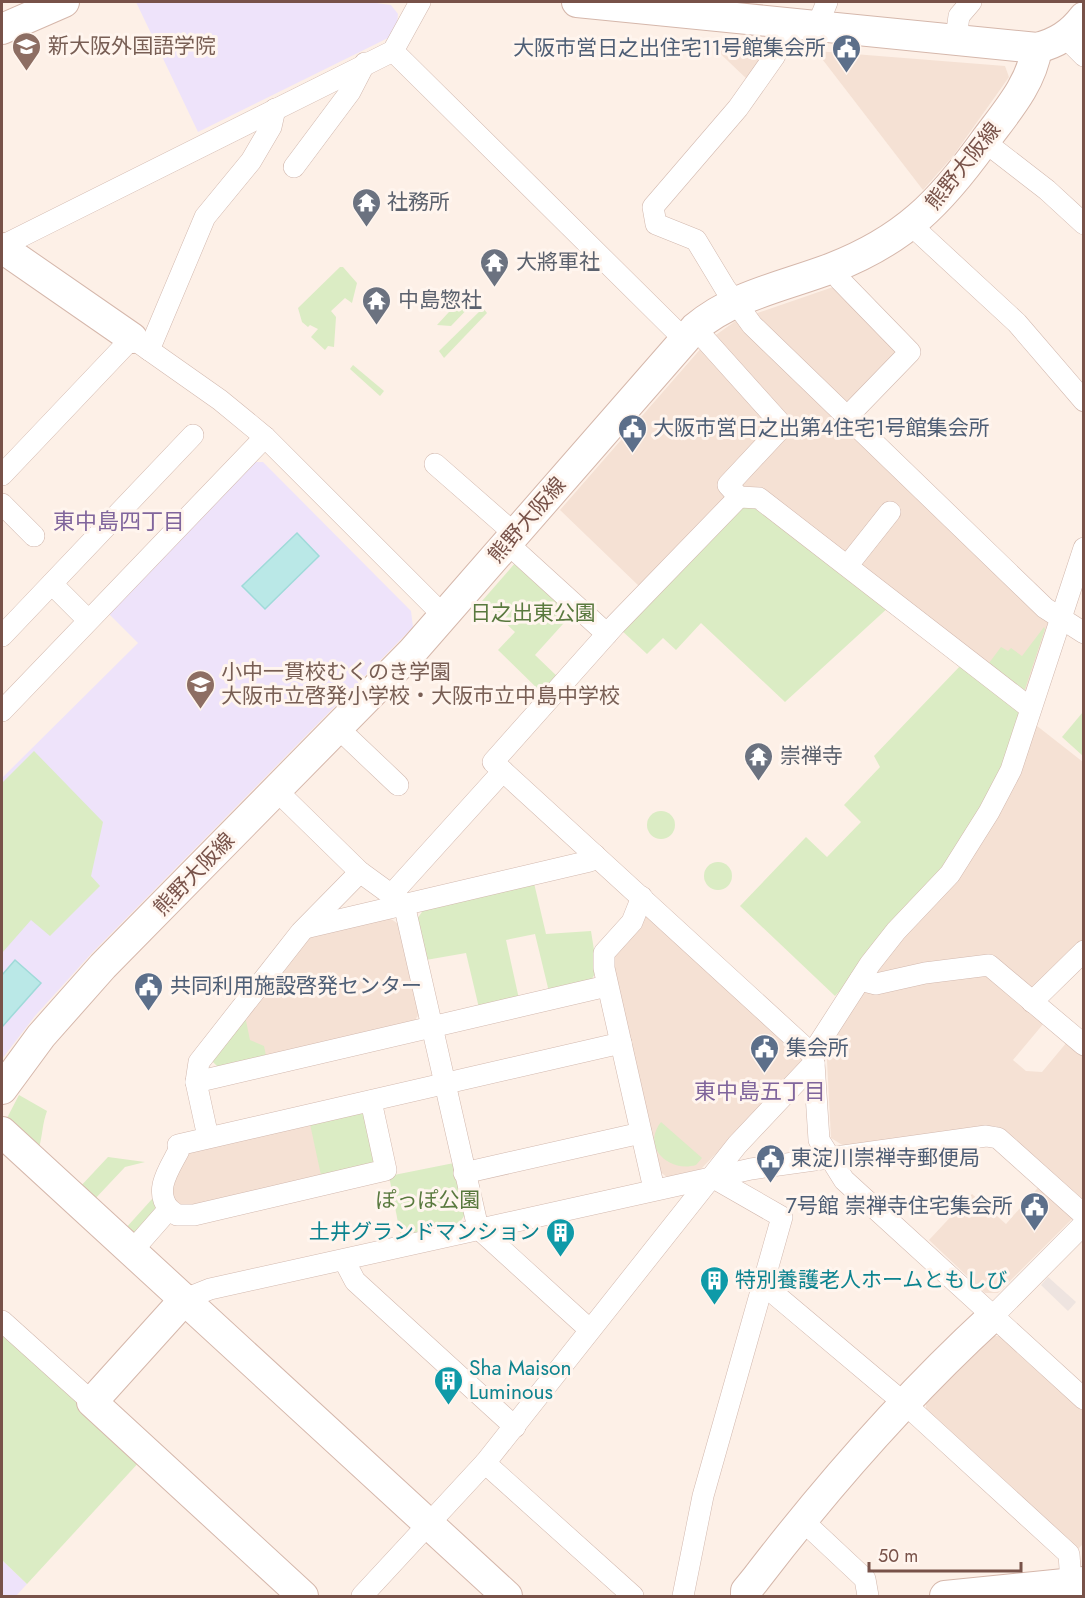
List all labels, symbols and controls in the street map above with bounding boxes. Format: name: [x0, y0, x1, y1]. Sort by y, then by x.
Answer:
school or university icon: 新大阪外国語学院: [11, 30, 43, 72]
place label: 新大阪外国語学院: [48, 31, 216, 61]
public building icon: 大阪市営日之出住宅11号館集会所: [831, 32, 863, 74]
place label: 大阪市営日之出住宅11号館集会所: [513, 33, 826, 63]
street label: 熊野大阪線: [918, 116, 1008, 216]
temple icon: 社務所: [350, 186, 382, 228]
place label: 社務所: [387, 187, 450, 217]
temple icon: 大將軍社: [479, 246, 511, 288]
place label: 大將軍社: [516, 247, 600, 277]
temple icon: 中島惣社: [361, 284, 393, 326]
place label: 中島惣社: [398, 285, 482, 315]
public building icon: 大阪市営日之出第4住宅1号館集会所: [616, 412, 648, 454]
place label: 大阪市営日之出第4住宅1号館集会所: [653, 413, 990, 443]
street label: 熊野大阪線: [481, 471, 573, 569]
district label: 東中島四丁目: [53, 505, 185, 537]
park label: 日之出東公園: [470, 598, 596, 628]
place label: 小中一貫校むくのき学園 大阪市立啓発小学校・大阪市立中島中学校: [221, 657, 620, 711]
school or university icon: 小中一貫校むくのき学園 大阪市立啓発小学校・大阪市立中島中学校: [184, 668, 216, 710]
temple icon: 崇禅寺: [743, 740, 775, 782]
place label: 崇禅寺: [780, 741, 843, 771]
street label: 熊野大阪線: [147, 826, 241, 922]
public building icon: 共同利用施設啓発センター: [133, 970, 165, 1012]
place label: 共同利用施設啓発センター: [170, 971, 422, 1001]
public building icon: 集会所: [749, 1032, 781, 1074]
place label: 集会所: [786, 1033, 849, 1063]
district label: 東中島五丁目: [694, 1075, 826, 1107]
public building icon: 東淀川崇禅寺郵便局: [754, 1142, 786, 1184]
place label: 東淀川崇禅寺郵便局: [791, 1143, 980, 1173]
park label: ぽっぽ公園: [376, 1185, 481, 1215]
public building icon: 7号館 崇禅寺住宅集会所: [1018, 1190, 1050, 1232]
place label: 7号館 崇禅寺住宅集会所: [786, 1191, 1013, 1221]
building icon: 土井グランドマンション: [545, 1216, 577, 1258]
place label: 土井グランドマンション: [309, 1217, 540, 1247]
building icon: 特別養護老人ホームともしび: [698, 1264, 730, 1306]
place label: 特別養護老人ホームともしび: [735, 1265, 1007, 1295]
place label: Sha Maison Luminous: [469, 1353, 571, 1407]
building icon: Sha Maison Luminous: [432, 1364, 464, 1406]
scale bar: [869, 1535, 1020, 1573]
text: 50 m: [878, 1543, 918, 1569]

